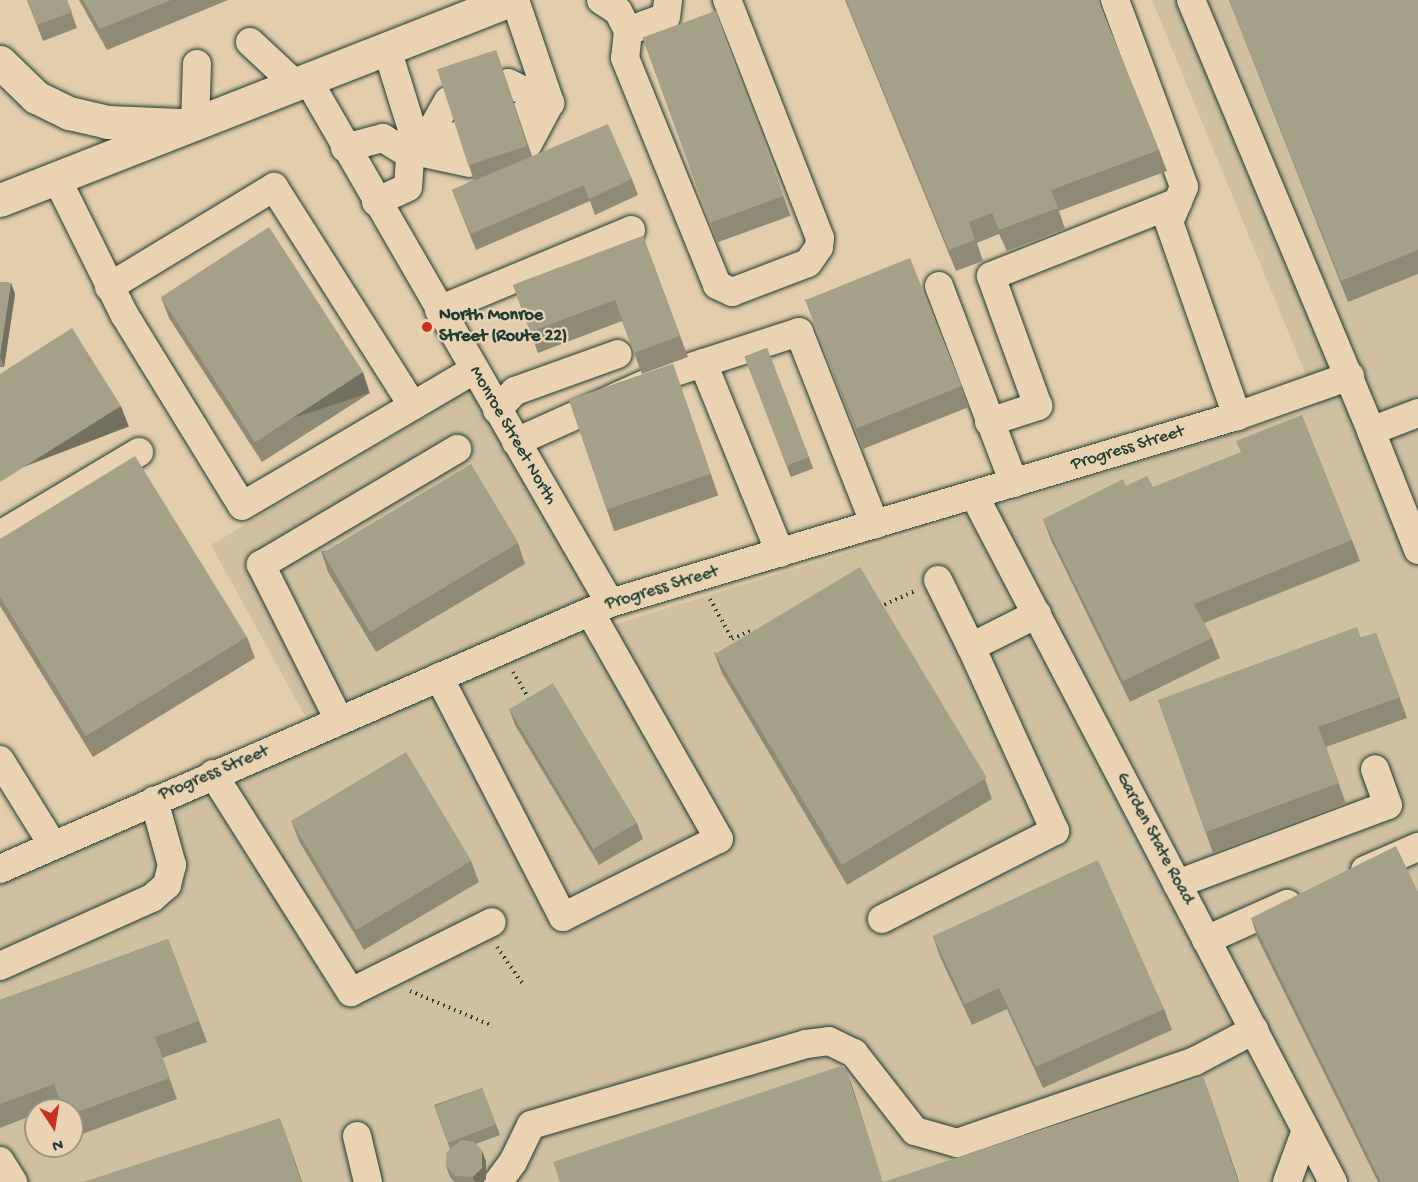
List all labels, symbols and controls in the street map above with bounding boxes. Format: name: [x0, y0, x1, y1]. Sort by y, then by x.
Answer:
place label: North Monroe Street (Route 22): [439, 306, 567, 348]
marker: North Monroe Street (Route 22): [420, 320, 434, 334]
street label: Monroe Street North: [464, 363, 560, 509]
street label: Progress Street: [1069, 422, 1187, 476]
street label: Progress Street: [603, 562, 721, 616]
street label: Progress Street: [156, 741, 272, 807]
street label: Garden State Road: [1110, 769, 1198, 909]
north arrow: [24, 1098, 84, 1158]
text: N: [50, 1134, 65, 1155]

